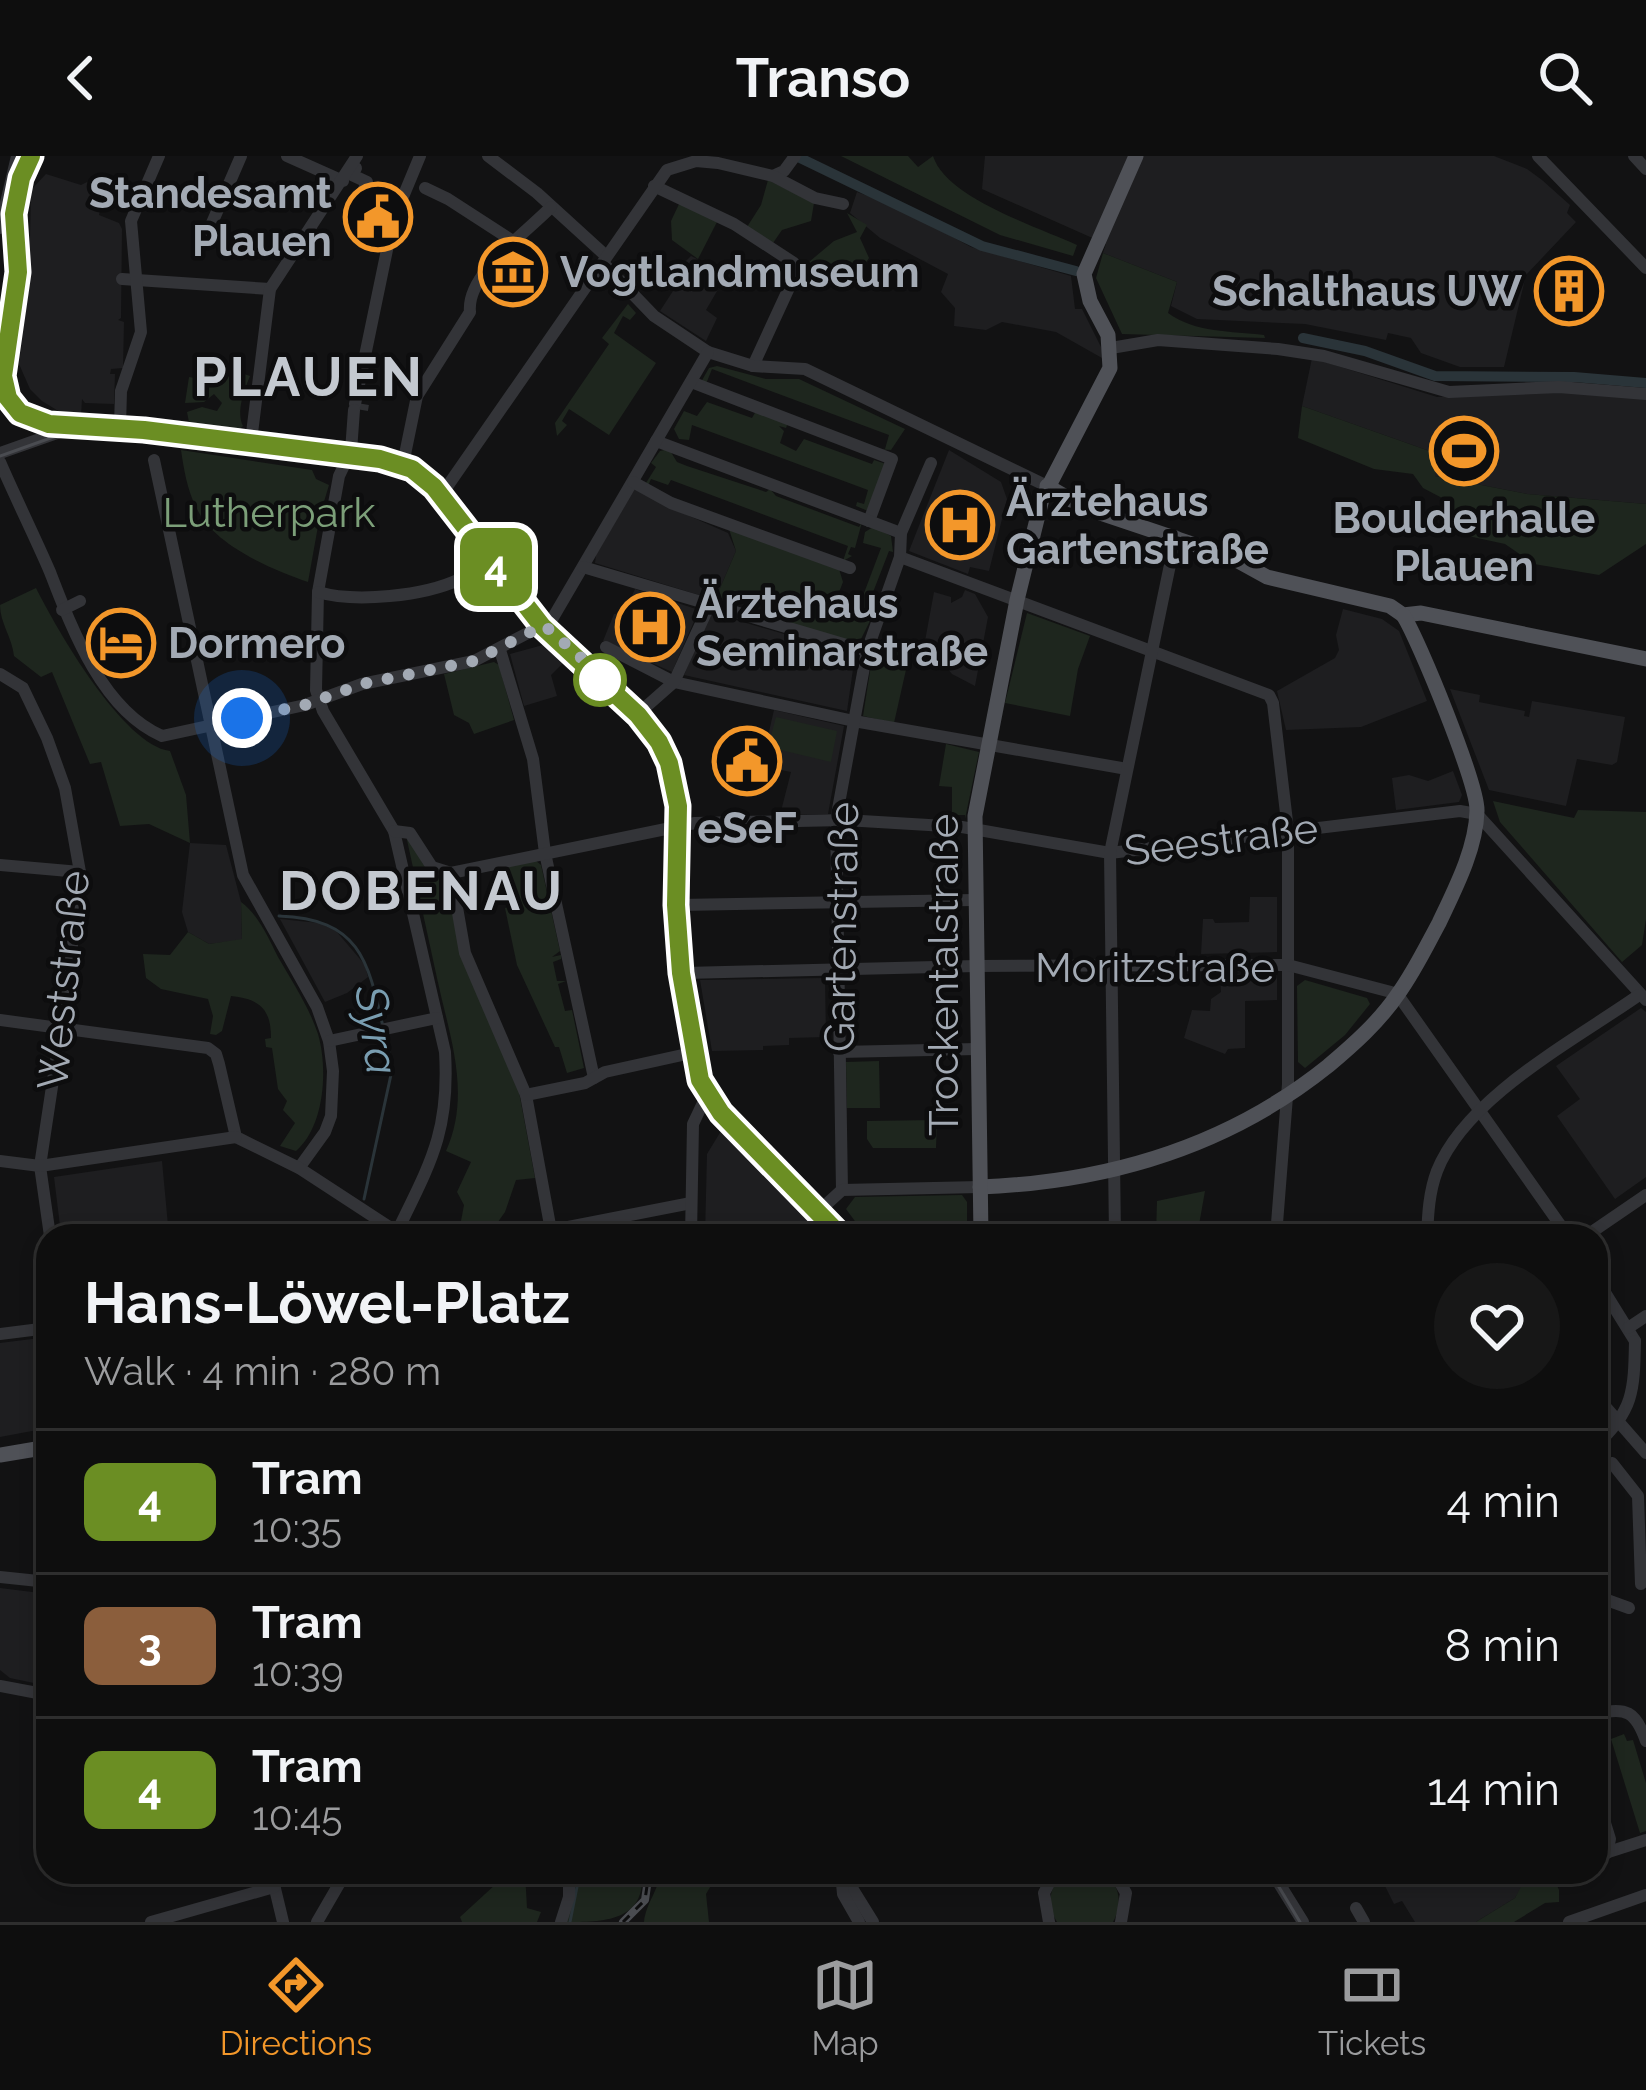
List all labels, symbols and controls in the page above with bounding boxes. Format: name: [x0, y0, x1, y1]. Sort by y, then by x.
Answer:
icon: back: [48, 45, 114, 111]
icon: search: [1532, 45, 1598, 111]
text: Transo: [736, 46, 910, 110]
place label: Standesamt Plauen: [89, 169, 332, 266]
public building icon: Standesamt Plauen: [343, 182, 413, 252]
museum icon: Vogtlandmuseum: [478, 237, 548, 307]
place label: Vogtlandmuseum: [560, 248, 920, 297]
building icon: Schalthaus UW: [1534, 256, 1604, 326]
place label: Schalthaus UW: [1212, 267, 1523, 316]
district label: PLAUEN: [193, 345, 425, 409]
sports icon: Boulderhalle Plauen: [1429, 416, 1499, 486]
place label: Ärztehaus Gartenstraße: [1006, 476, 1269, 574]
park label: Lutherpark: [162, 488, 376, 537]
hospital icon: Ärztehaus Gartenstraße: [925, 490, 995, 560]
place label: Boulderhalle Plauen: [1332, 494, 1596, 591]
line badge: 4: [457, 528, 535, 606]
text: 4: [484, 542, 508, 591]
place label: Ärztehaus Seminarstraße: [696, 578, 988, 676]
hospital icon: Ärztehaus Seminarstraße: [615, 592, 685, 662]
hotel icon: Dormero: [86, 608, 156, 678]
place label: Dormero: [168, 619, 345, 668]
unlabelled marker: [575, 655, 625, 705]
your location: [212, 688, 272, 748]
public building icon: eSeF: [712, 726, 782, 796]
street label: Gartenstraße: [815, 801, 868, 1053]
street label: Seestraße: [1122, 803, 1321, 876]
place label: eSeF: [697, 804, 797, 853]
street label: Trockentalstraße: [919, 814, 968, 1136]
district label: DOBENAU: [279, 859, 565, 923]
street label: Weststraße: [28, 868, 99, 1092]
street label: Moritzstraße: [1035, 943, 1275, 992]
water label: Syra: [344, 981, 409, 1078]
button: heart: [1434, 1263, 1560, 1389]
text: Hans-Löwel-Platz: [84, 1269, 570, 1336]
text: Walk · 4 min · 280 m: [84, 1348, 441, 1394]
text: Tram: [252, 1452, 363, 1505]
text: 4 min: [1447, 1475, 1560, 1528]
text: 4: [138, 1477, 162, 1526]
text: 10:35: [252, 1505, 342, 1551]
text: Tram: [252, 1596, 363, 1649]
text: 8 min: [1444, 1619, 1560, 1672]
text: 3: [138, 1621, 162, 1670]
text: 10:39: [252, 1649, 344, 1695]
text: Tram: [252, 1740, 363, 1793]
text: 14 min: [1427, 1763, 1560, 1816]
text: 4: [138, 1765, 162, 1814]
text: 10:45: [252, 1793, 342, 1839]
tab: Directions: [220, 1952, 372, 2063]
tab: Map: [812, 1952, 879, 2063]
tab: Tickets: [1318, 1952, 1426, 2063]

